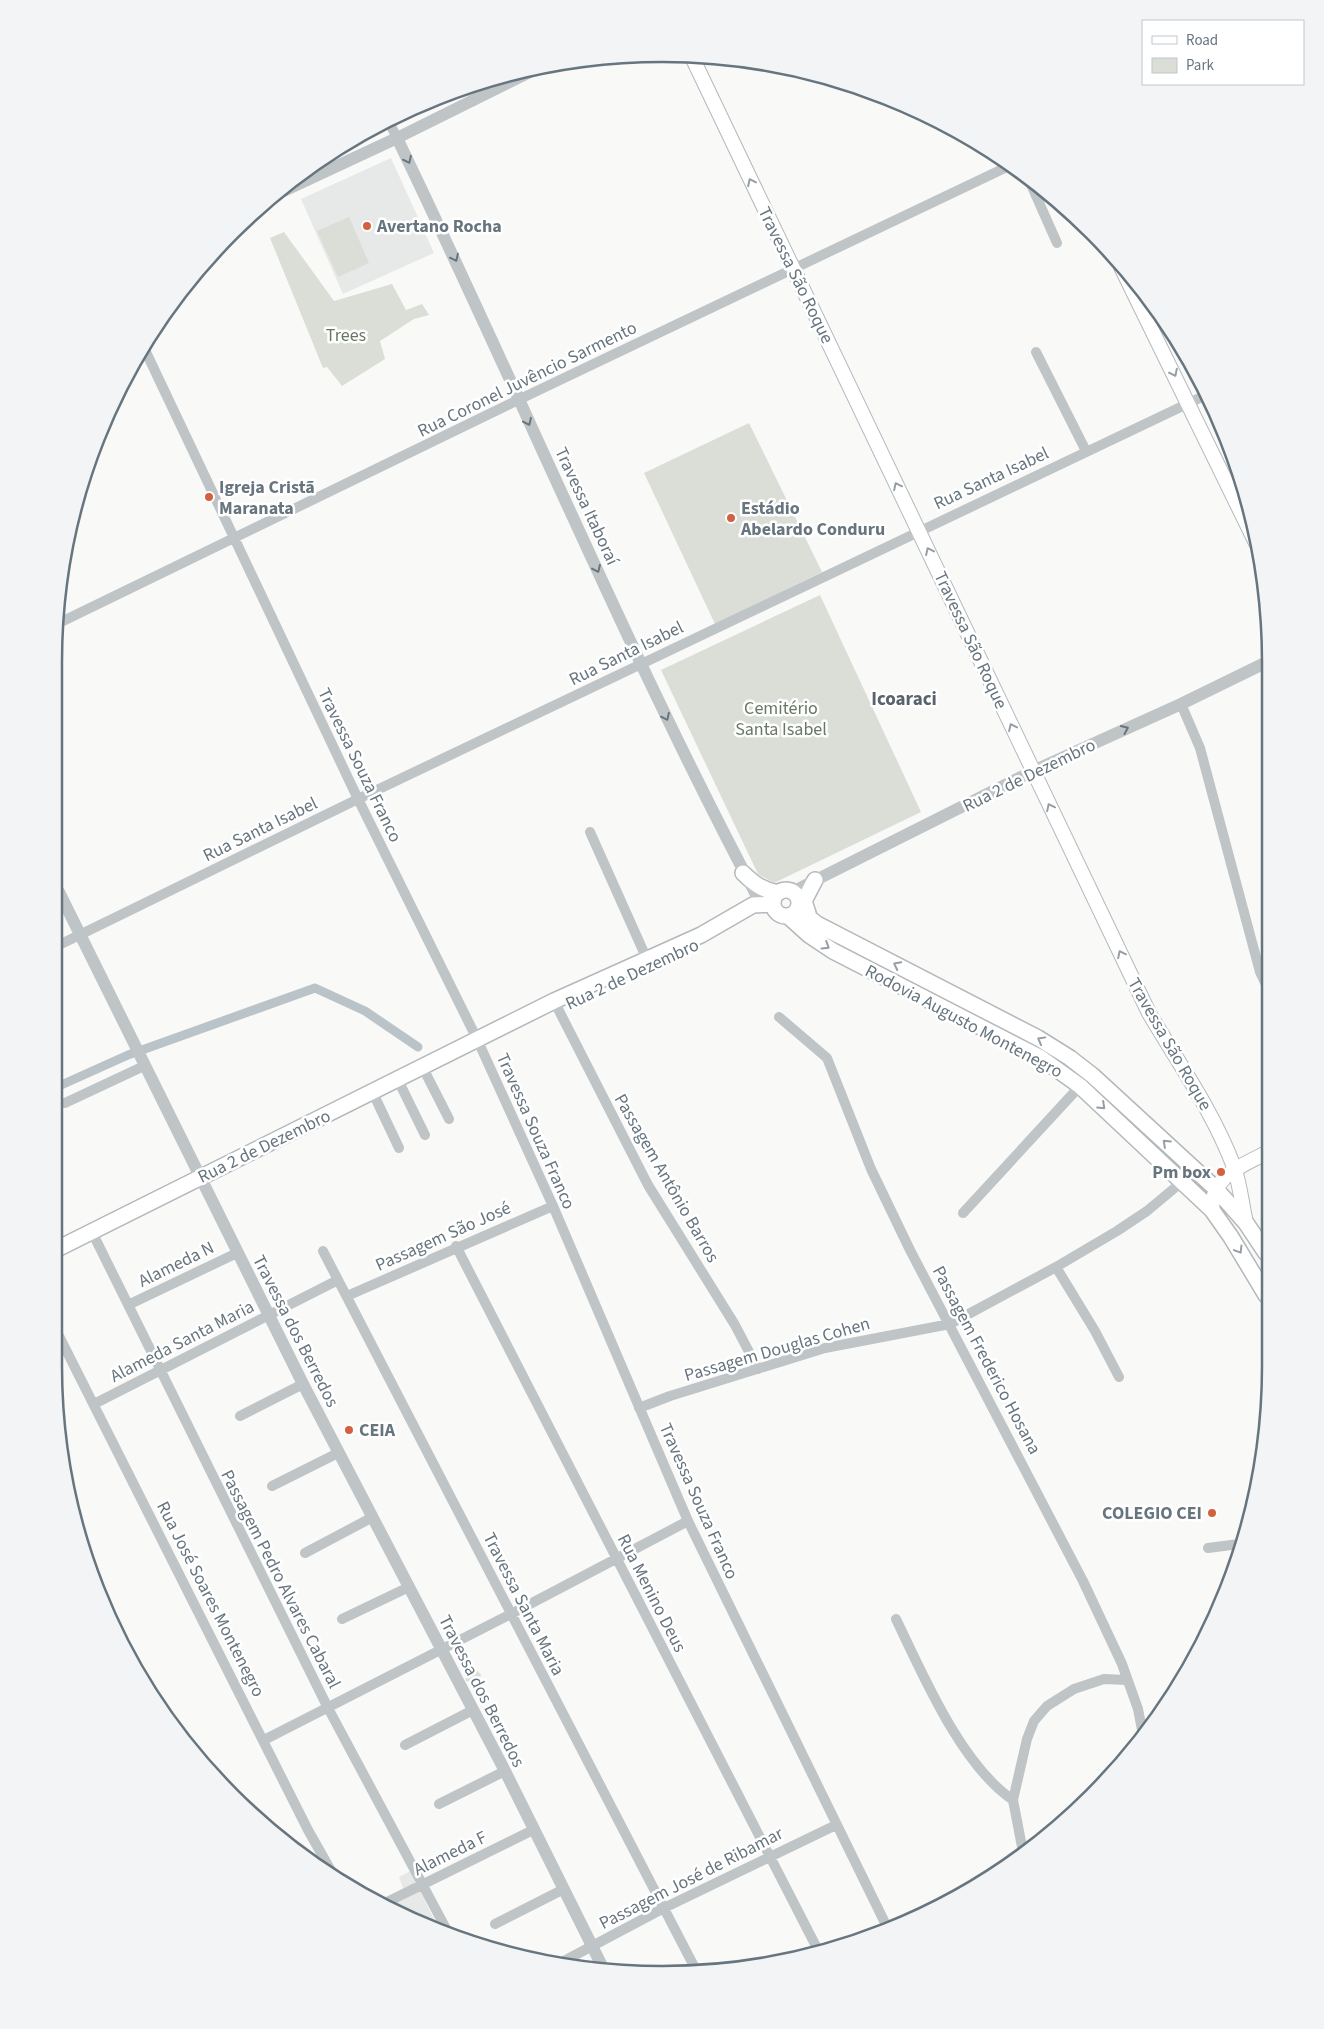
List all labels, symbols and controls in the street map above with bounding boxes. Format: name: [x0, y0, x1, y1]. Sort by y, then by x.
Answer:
legend: [1142, 20, 1304, 85]
text: Road: [1186, 30, 1218, 51]
text: Park: [1186, 55, 1215, 76]
one-way arrow: [401, 155, 412, 164]
one-way arrow: [747, 178, 758, 187]
street label: Travessa São Roque: [752, 203, 840, 348]
place label: Avertano Rocha: [376, 214, 502, 239]
marker: Avertano Rocha: [361, 220, 373, 232]
one-way arrow: [449, 253, 459, 262]
street label: Rua Coronel Juvêncio Sarmento: [413, 315, 641, 444]
park label: Trees: [326, 323, 366, 348]
one-way arrow: [1167, 368, 1178, 377]
one-way arrow: [522, 417, 532, 426]
street label: Rua Santa Isabel: [930, 441, 1053, 516]
street label: Travessa Itaboraí: [548, 443, 625, 570]
place label: Igreja Cristã Maranata: [219, 475, 315, 521]
one-way arrow: [893, 482, 904, 491]
marker: Igreja Cristã Maranata: [203, 491, 215, 503]
place label: Estádio Abelardo Conduru: [740, 496, 885, 542]
marker: Estádio Abelardo Conduru: [725, 512, 737, 524]
one-way arrow: [924, 547, 935, 556]
one-way arrow: [591, 564, 601, 573]
street label: Travessa São Roque: [928, 567, 1013, 713]
street label: Rua Santa Isabel: [565, 615, 688, 692]
street label: Travessa Souza Franco: [311, 684, 408, 846]
district label: Icoaraci: [871, 686, 937, 713]
park label: Cemitério Santa Isabel: [735, 696, 827, 742]
one-way arrow: [660, 711, 670, 720]
one-way arrow: [1008, 723, 1018, 732]
one-way arrow: [1120, 725, 1129, 736]
street label: Rua 2 de Dezembro: [959, 732, 1100, 818]
street label: Rua Santa Isabel: [199, 791, 322, 868]
one-way arrow: [1046, 803, 1056, 812]
street label: Rua 2 de Dezembro: [561, 933, 703, 1016]
one-way arrow: [821, 940, 830, 950]
one-way arrow: [1117, 950, 1127, 959]
street label: Rodovia Augusto Montenegro: [860, 959, 1067, 1084]
one-way arrow: [893, 961, 902, 971]
street label: Travessa São Roque: [1121, 973, 1218, 1115]
one-way arrow: [1038, 1036, 1047, 1046]
street label: Travessa Souza Franco: [490, 1049, 581, 1213]
street label: Passagem Antônio Barros: [608, 1089, 725, 1267]
one-way arrow: [1097, 1100, 1106, 1109]
street label: Rua 2 de Dezembro: [194, 1103, 335, 1189]
one-way arrow: [1163, 1140, 1172, 1149]
place label: Pm box: [1152, 1160, 1211, 1185]
marker: Pm box: [1215, 1166, 1227, 1178]
street label: Passagem São José: [372, 1195, 515, 1278]
street label: Alameda N: [134, 1235, 218, 1294]
one-way arrow: [1233, 1245, 1243, 1254]
street label: Travessa dos Berredos: [246, 1251, 345, 1412]
street label: Passagem Frederico Hosana: [926, 1262, 1047, 1459]
street label: Alameda Santa Maria: [106, 1294, 259, 1389]
street label: Passagem Douglas Cohen: [681, 1311, 873, 1388]
place label: CEIA: [359, 1418, 396, 1443]
street label: Travessa Souza Franco: [653, 1419, 744, 1583]
marker: CEIA: [343, 1424, 355, 1436]
street label: Passagem Pedro Alvares Cabaral: [214, 1466, 347, 1693]
street label: Rua José Soares Montenegro: [150, 1497, 271, 1701]
place label: COLEGIO CEI: [1102, 1501, 1202, 1526]
marker: COLEGIO CEI: [1206, 1507, 1218, 1519]
street label: Travessa Santa Maria: [477, 1528, 570, 1680]
street label: Rua Menino Deus: [611, 1530, 692, 1657]
street label: Travessa dos Berredos: [432, 1611, 531, 1772]
street label: Passagem José de Ribamar: [595, 1821, 788, 1936]
street label: Alameda F: [409, 1825, 491, 1882]

